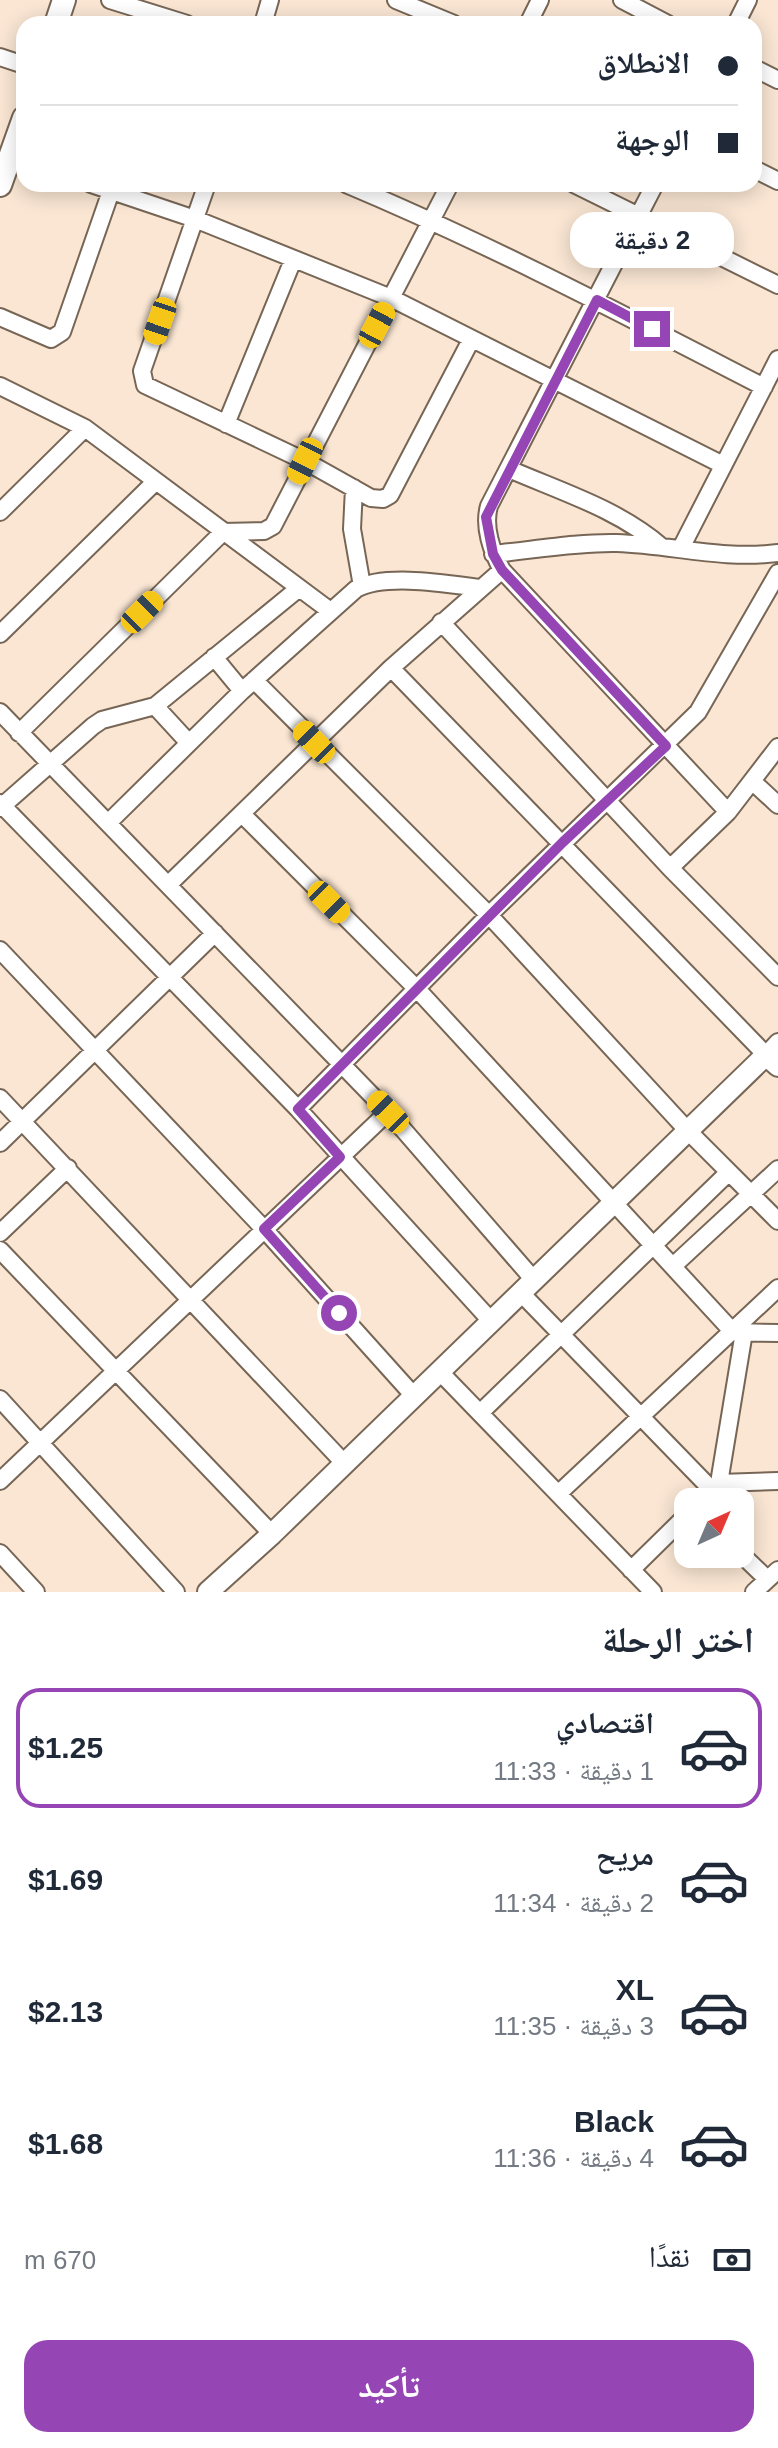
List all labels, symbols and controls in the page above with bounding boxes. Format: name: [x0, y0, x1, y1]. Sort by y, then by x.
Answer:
text: الانطلاق: [597, 46, 690, 79]
text: الوجهة: [615, 123, 690, 156]
callout: 2 دقيقة: [570, 213, 734, 269]
text: 2 دقيقة: [614, 225, 690, 255]
car: [141, 294, 179, 348]
car: [355, 298, 399, 352]
route end: [634, 311, 670, 347]
car: [284, 434, 326, 488]
car: [117, 587, 167, 637]
car: [289, 716, 339, 768]
car: [304, 877, 354, 927]
car: [363, 1086, 413, 1138]
route start: [321, 1295, 357, 1331]
north arrow: [674, 1488, 754, 1568]
map controls: [674, 1488, 754, 1568]
text: اختر الرحلة: [602, 1619, 754, 1660]
text: اقتصادي: [556, 1706, 654, 1739]
icon: car: [678, 1712, 750, 1784]
text: $1.25: [28, 1731, 103, 1764]
text: 1 دقيقة · 11:33: [493, 1756, 654, 1786]
text: مريح: [596, 1838, 654, 1871]
icon: car: [678, 1844, 750, 1916]
text: $1.69: [28, 1863, 103, 1896]
text: 2 دقيقة · 11:34: [493, 1888, 654, 1918]
text: XL: [616, 1973, 654, 2006]
icon: car: [678, 1976, 750, 2048]
text: $2.13: [28, 1995, 103, 2028]
text: 3 دقيقة · 11:35: [493, 2011, 654, 2041]
text: Black: [574, 2105, 654, 2138]
icon: car: [678, 2108, 750, 2180]
text: $1.68: [28, 2127, 103, 2160]
text: 4 دقيقة · 11:36: [493, 2143, 654, 2173]
icon: cash: [710, 2238, 754, 2282]
text: نقدًا: [649, 2240, 690, 2273]
text: 670 m: [24, 2245, 96, 2275]
button: تأكيد: [24, 2340, 754, 2432]

